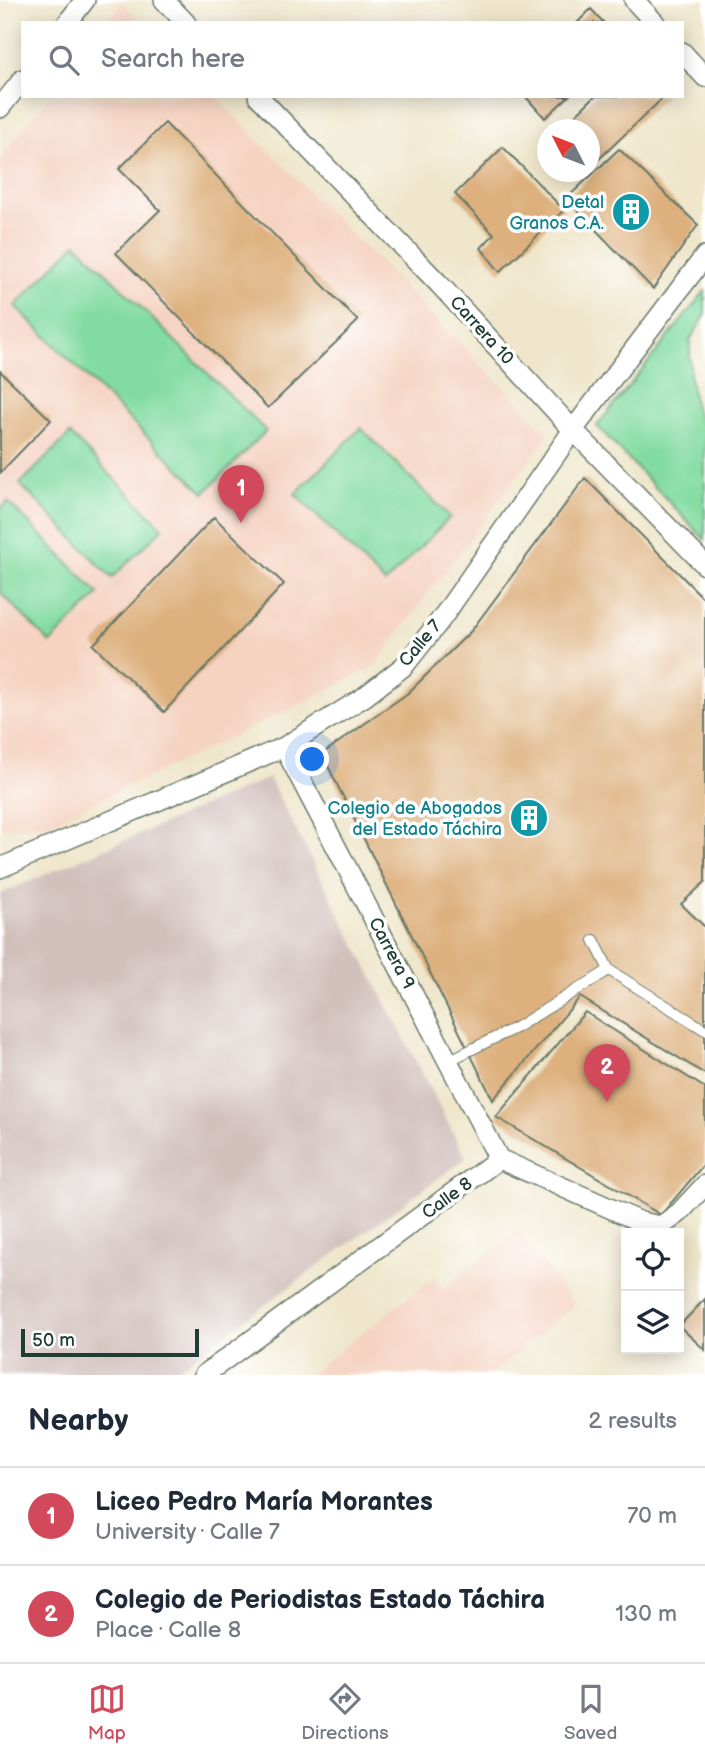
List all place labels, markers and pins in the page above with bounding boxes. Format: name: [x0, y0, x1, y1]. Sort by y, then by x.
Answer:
building icon: Detal Granos C.A.: [610, 191, 652, 233]
place label: Detal Granos C.A.: [509, 192, 604, 234]
pin: 1: [218, 465, 264, 523]
building icon: Colegio de Abogados del Estado Táchira: [508, 797, 550, 839]
place label: Colegio de Abogados del Estado Táchira: [327, 798, 502, 840]
pin: 2: [584, 1044, 630, 1102]

